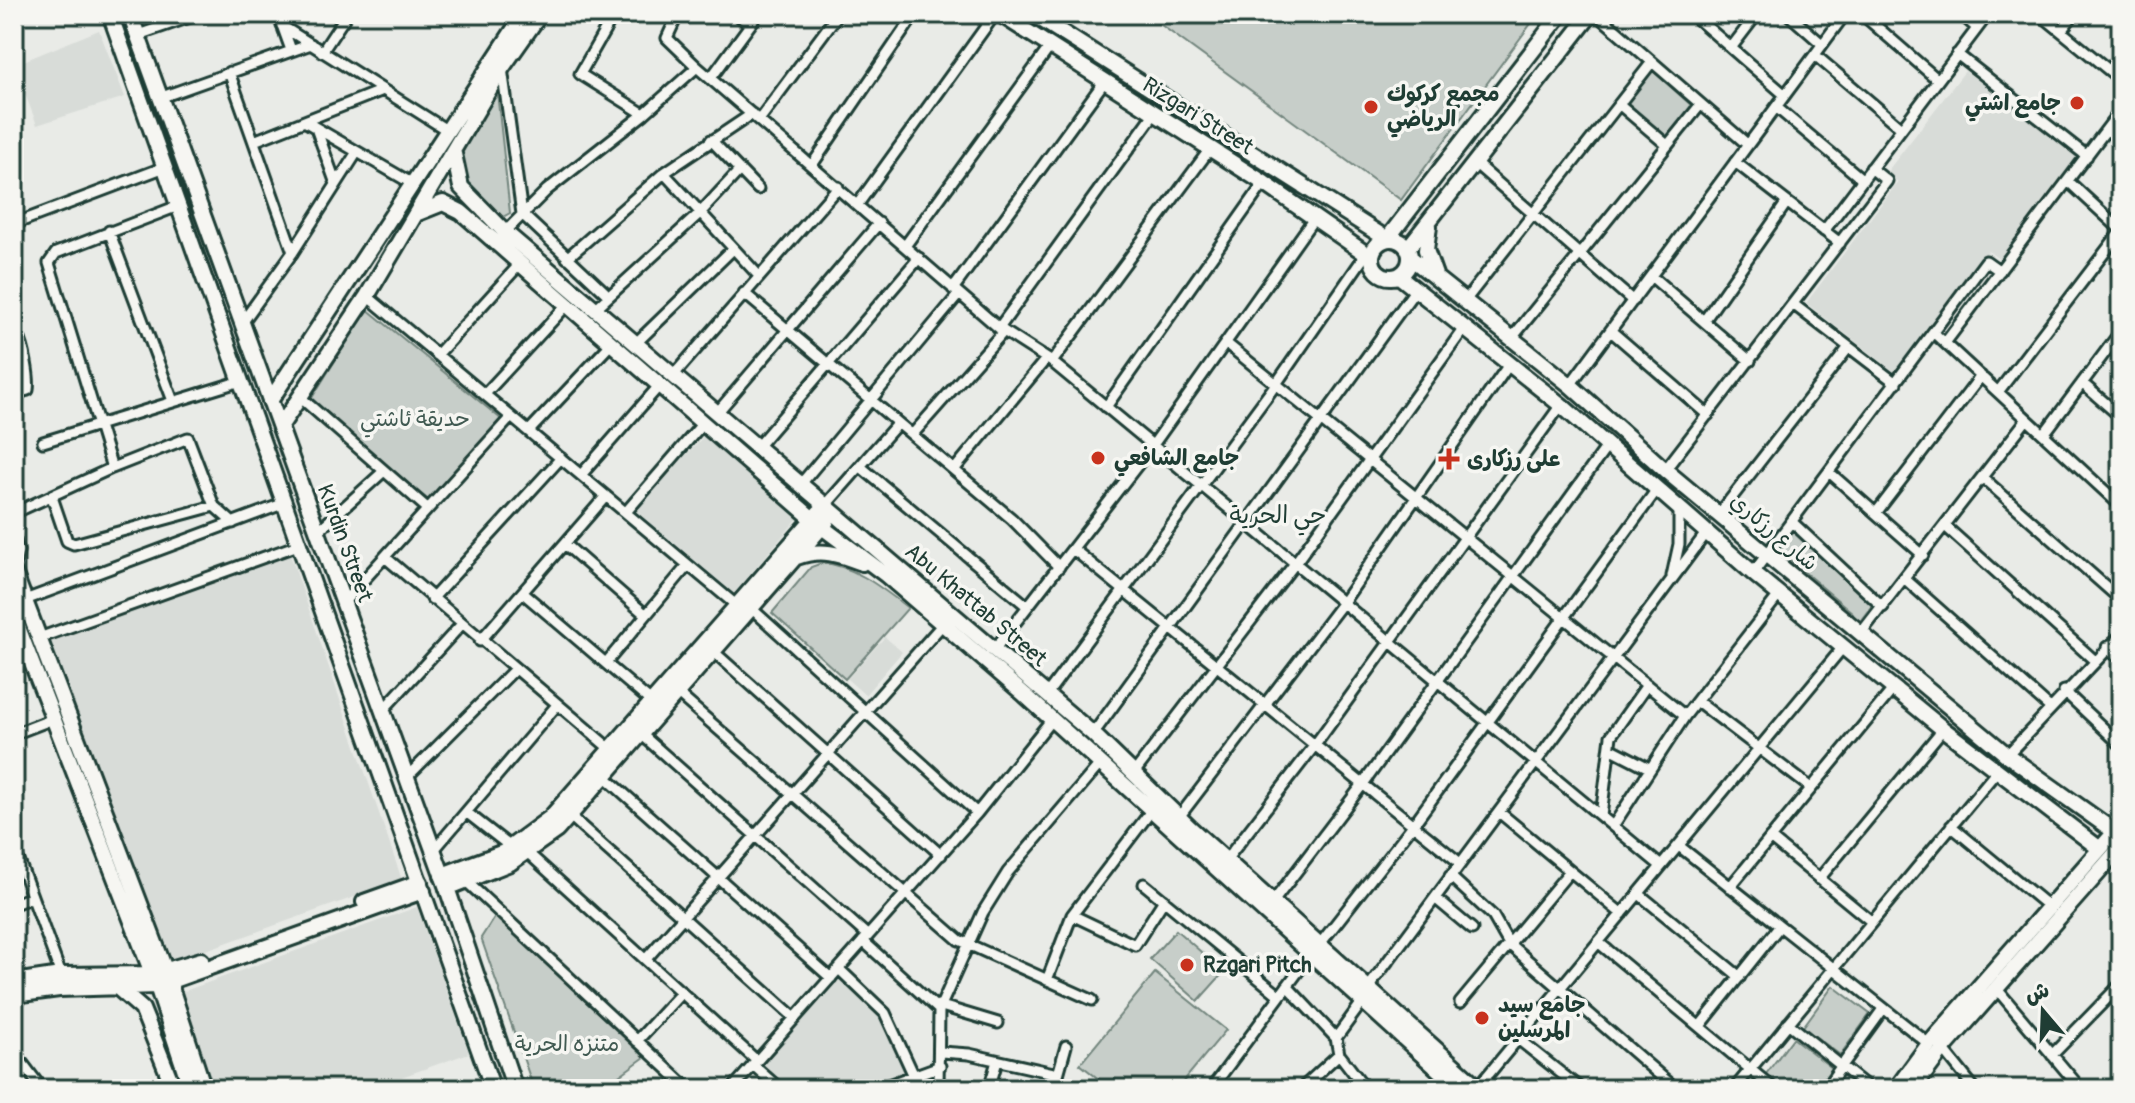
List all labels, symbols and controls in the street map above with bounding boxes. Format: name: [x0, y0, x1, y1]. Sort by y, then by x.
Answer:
street label: Rizgari Street: [1137, 71, 1259, 161]
place label: مجمع كركوك الرياضي: [1387, 80, 1500, 138]
place label: جامع اشتي: [1965, 89, 2061, 122]
marker: جامع اشتي: [2068, 94, 2086, 112]
marker: مجمع كركوك الرياضي: [1362, 98, 1380, 116]
park label: حديقة ئاشتي: [360, 405, 470, 438]
place label: جامع الشافعي: [1114, 444, 1239, 477]
place label: على رزكارى: [1467, 445, 1561, 473]
marker: على رزكارى: [1438, 448, 1460, 470]
marker: جامع الشافعي: [1089, 449, 1107, 467]
street label: Kurdin Street: [311, 480, 379, 606]
street label: شارع رزكاري: [1723, 487, 1824, 579]
district label: حي الحرية: [1230, 501, 1326, 536]
street label: Abu Khattab Street: [899, 537, 1053, 673]
place label: Rzgari Pitch: [1203, 951, 1311, 979]
marker: Rzgari Pitch: [1178, 956, 1196, 974]
north arrow: [2003, 971, 2083, 1051]
text: ش: [2021, 976, 2053, 1010]
place label: جامع سيد المرسلين: [1498, 991, 1585, 1044]
marker: جامع سيد المرسلين: [1473, 1009, 1491, 1027]
park label: متنزه الحرية: [515, 1030, 619, 1058]

